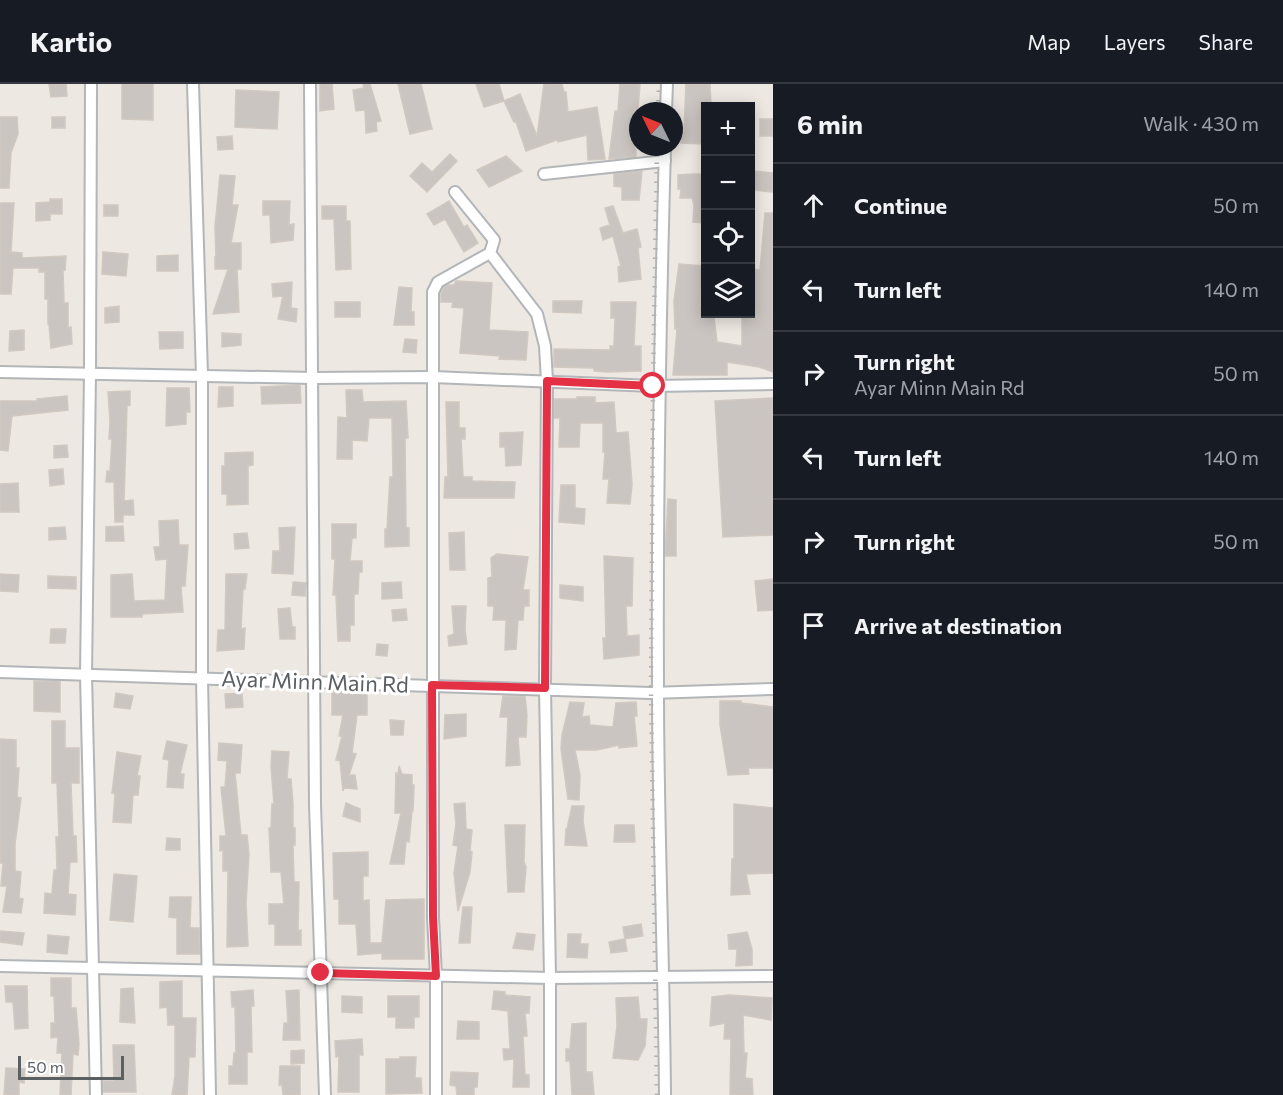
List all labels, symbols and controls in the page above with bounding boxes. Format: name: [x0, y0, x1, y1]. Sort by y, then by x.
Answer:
text: Kartio: [30, 24, 112, 58]
text: Map: [1027, 29, 1071, 54]
text: Layers: [1104, 29, 1166, 54]
text: Share: [1199, 29, 1253, 54]
north arrow: [629, 102, 683, 156]
map controls: [701, 102, 755, 318]
button: +: [701, 102, 755, 156]
text: 6 min: [797, 108, 863, 139]
text: Walk · 430 m: [1143, 111, 1259, 135]
button: −: [701, 156, 755, 210]
icon: ahead: [797, 189, 830, 222]
text: Continue: [854, 192, 947, 219]
text: 50 m: [1213, 193, 1259, 217]
button: locate: [701, 210, 755, 264]
button: layers: [701, 264, 755, 318]
icon: left: [797, 273, 830, 306]
text: Turn left: [854, 276, 941, 303]
text: 140 m: [1204, 277, 1259, 301]
text: Turn right: [854, 348, 955, 375]
icon: right: [797, 357, 830, 390]
text: 50 m: [1213, 361, 1259, 385]
route start: [639, 372, 665, 398]
text: Ayar Minn Main Rd: [854, 375, 1025, 399]
icon: left: [797, 441, 830, 474]
text: Turn left: [854, 444, 941, 471]
text: 140 m: [1204, 445, 1259, 469]
icon: right: [797, 525, 830, 558]
text: Turn right: [854, 528, 955, 555]
text: 50 m: [1213, 529, 1259, 553]
icon: arrive: [797, 609, 830, 642]
text: Arrive at destination: [854, 612, 1062, 639]
street label: Ayar Minn Main Rd: [221, 664, 409, 698]
route end: [307, 959, 333, 985]
scale bar: [18, 1053, 124, 1080]
text: 50 m: [27, 1057, 64, 1076]

